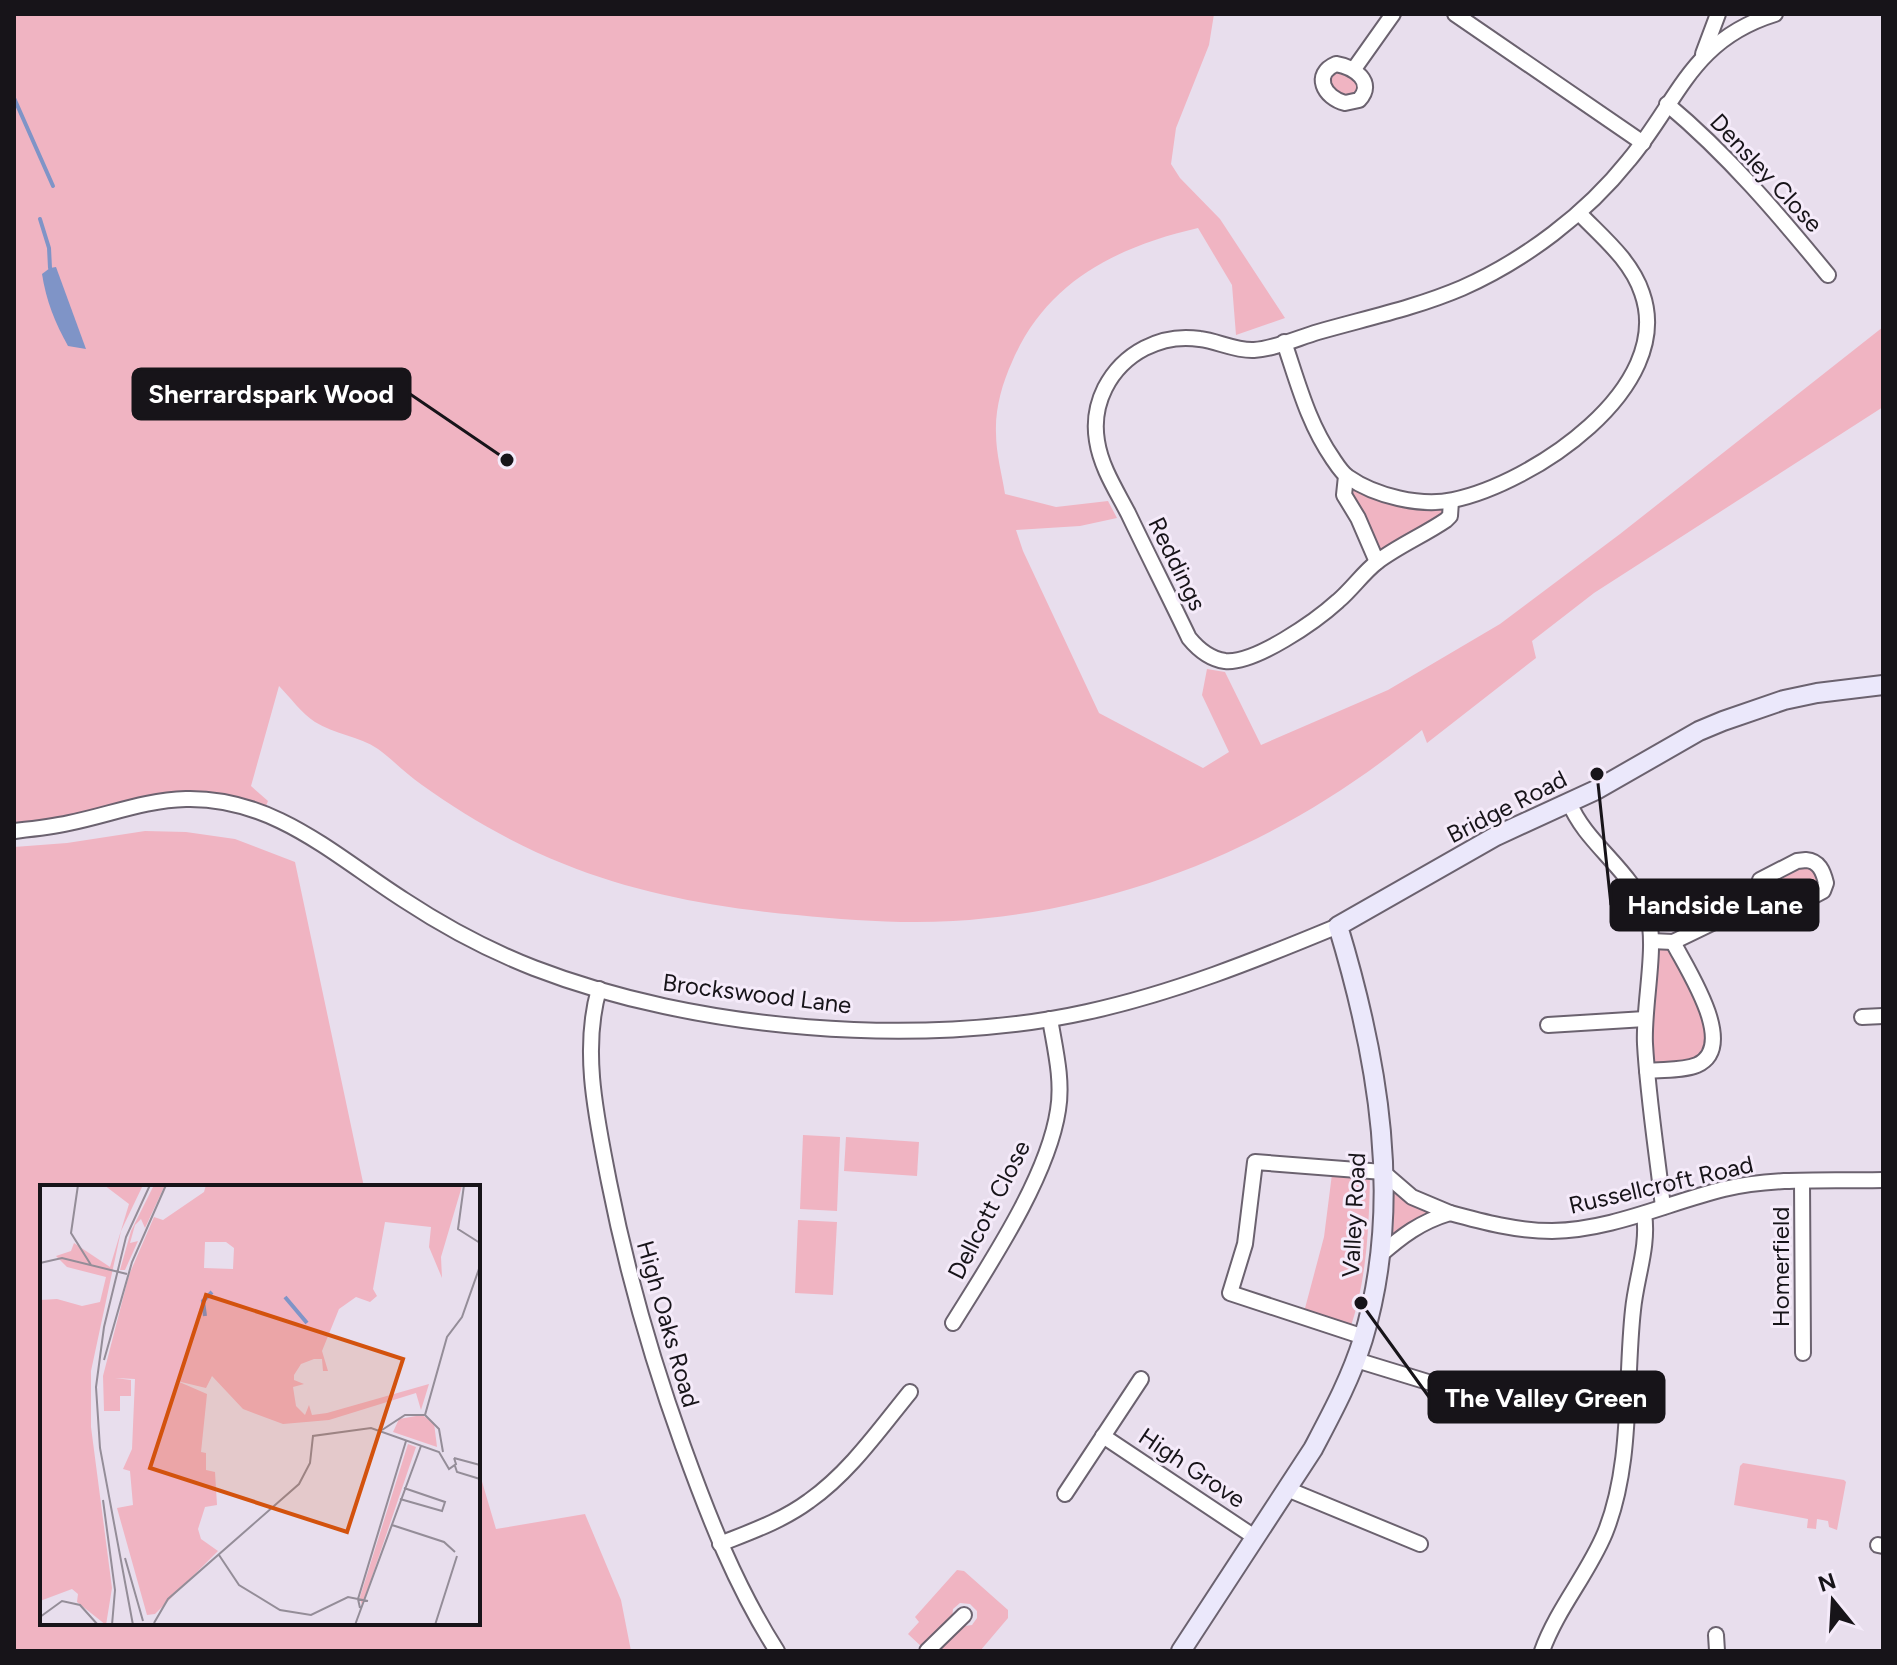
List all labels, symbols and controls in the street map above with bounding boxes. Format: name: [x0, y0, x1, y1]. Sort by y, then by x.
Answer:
street label: Densley Close: [1704, 107, 1829, 238]
callout: Sherrardspark Wood: [133, 369, 410, 419]
text: Sherrardspark Wood: [148, 378, 394, 410]
street label: Reddings: [1142, 512, 1213, 615]
street label: Bridge Road: [1442, 764, 1572, 849]
callout: Handside Lane: [1611, 880, 1818, 930]
text: Handside Lane: [1627, 889, 1803, 921]
street label: Brockswood Lane: [661, 968, 853, 1019]
street label: Dellcott Close: [941, 1135, 1036, 1284]
street label: Russellcroft Road: [1566, 1149, 1756, 1220]
street label: Valley Road: [1336, 1152, 1371, 1278]
inset map: [40, 1185, 480, 1625]
street label: Homerfield: [1766, 1207, 1795, 1327]
street label: High Oaks Road: [631, 1237, 706, 1410]
callout: The Valley Green: [1429, 1372, 1664, 1422]
text: The Valley Green: [1445, 1382, 1647, 1414]
street label: High Grove: [1133, 1421, 1251, 1514]
north arrow: [1793, 1561, 1873, 1641]
text: N: [1815, 1567, 1839, 1598]

